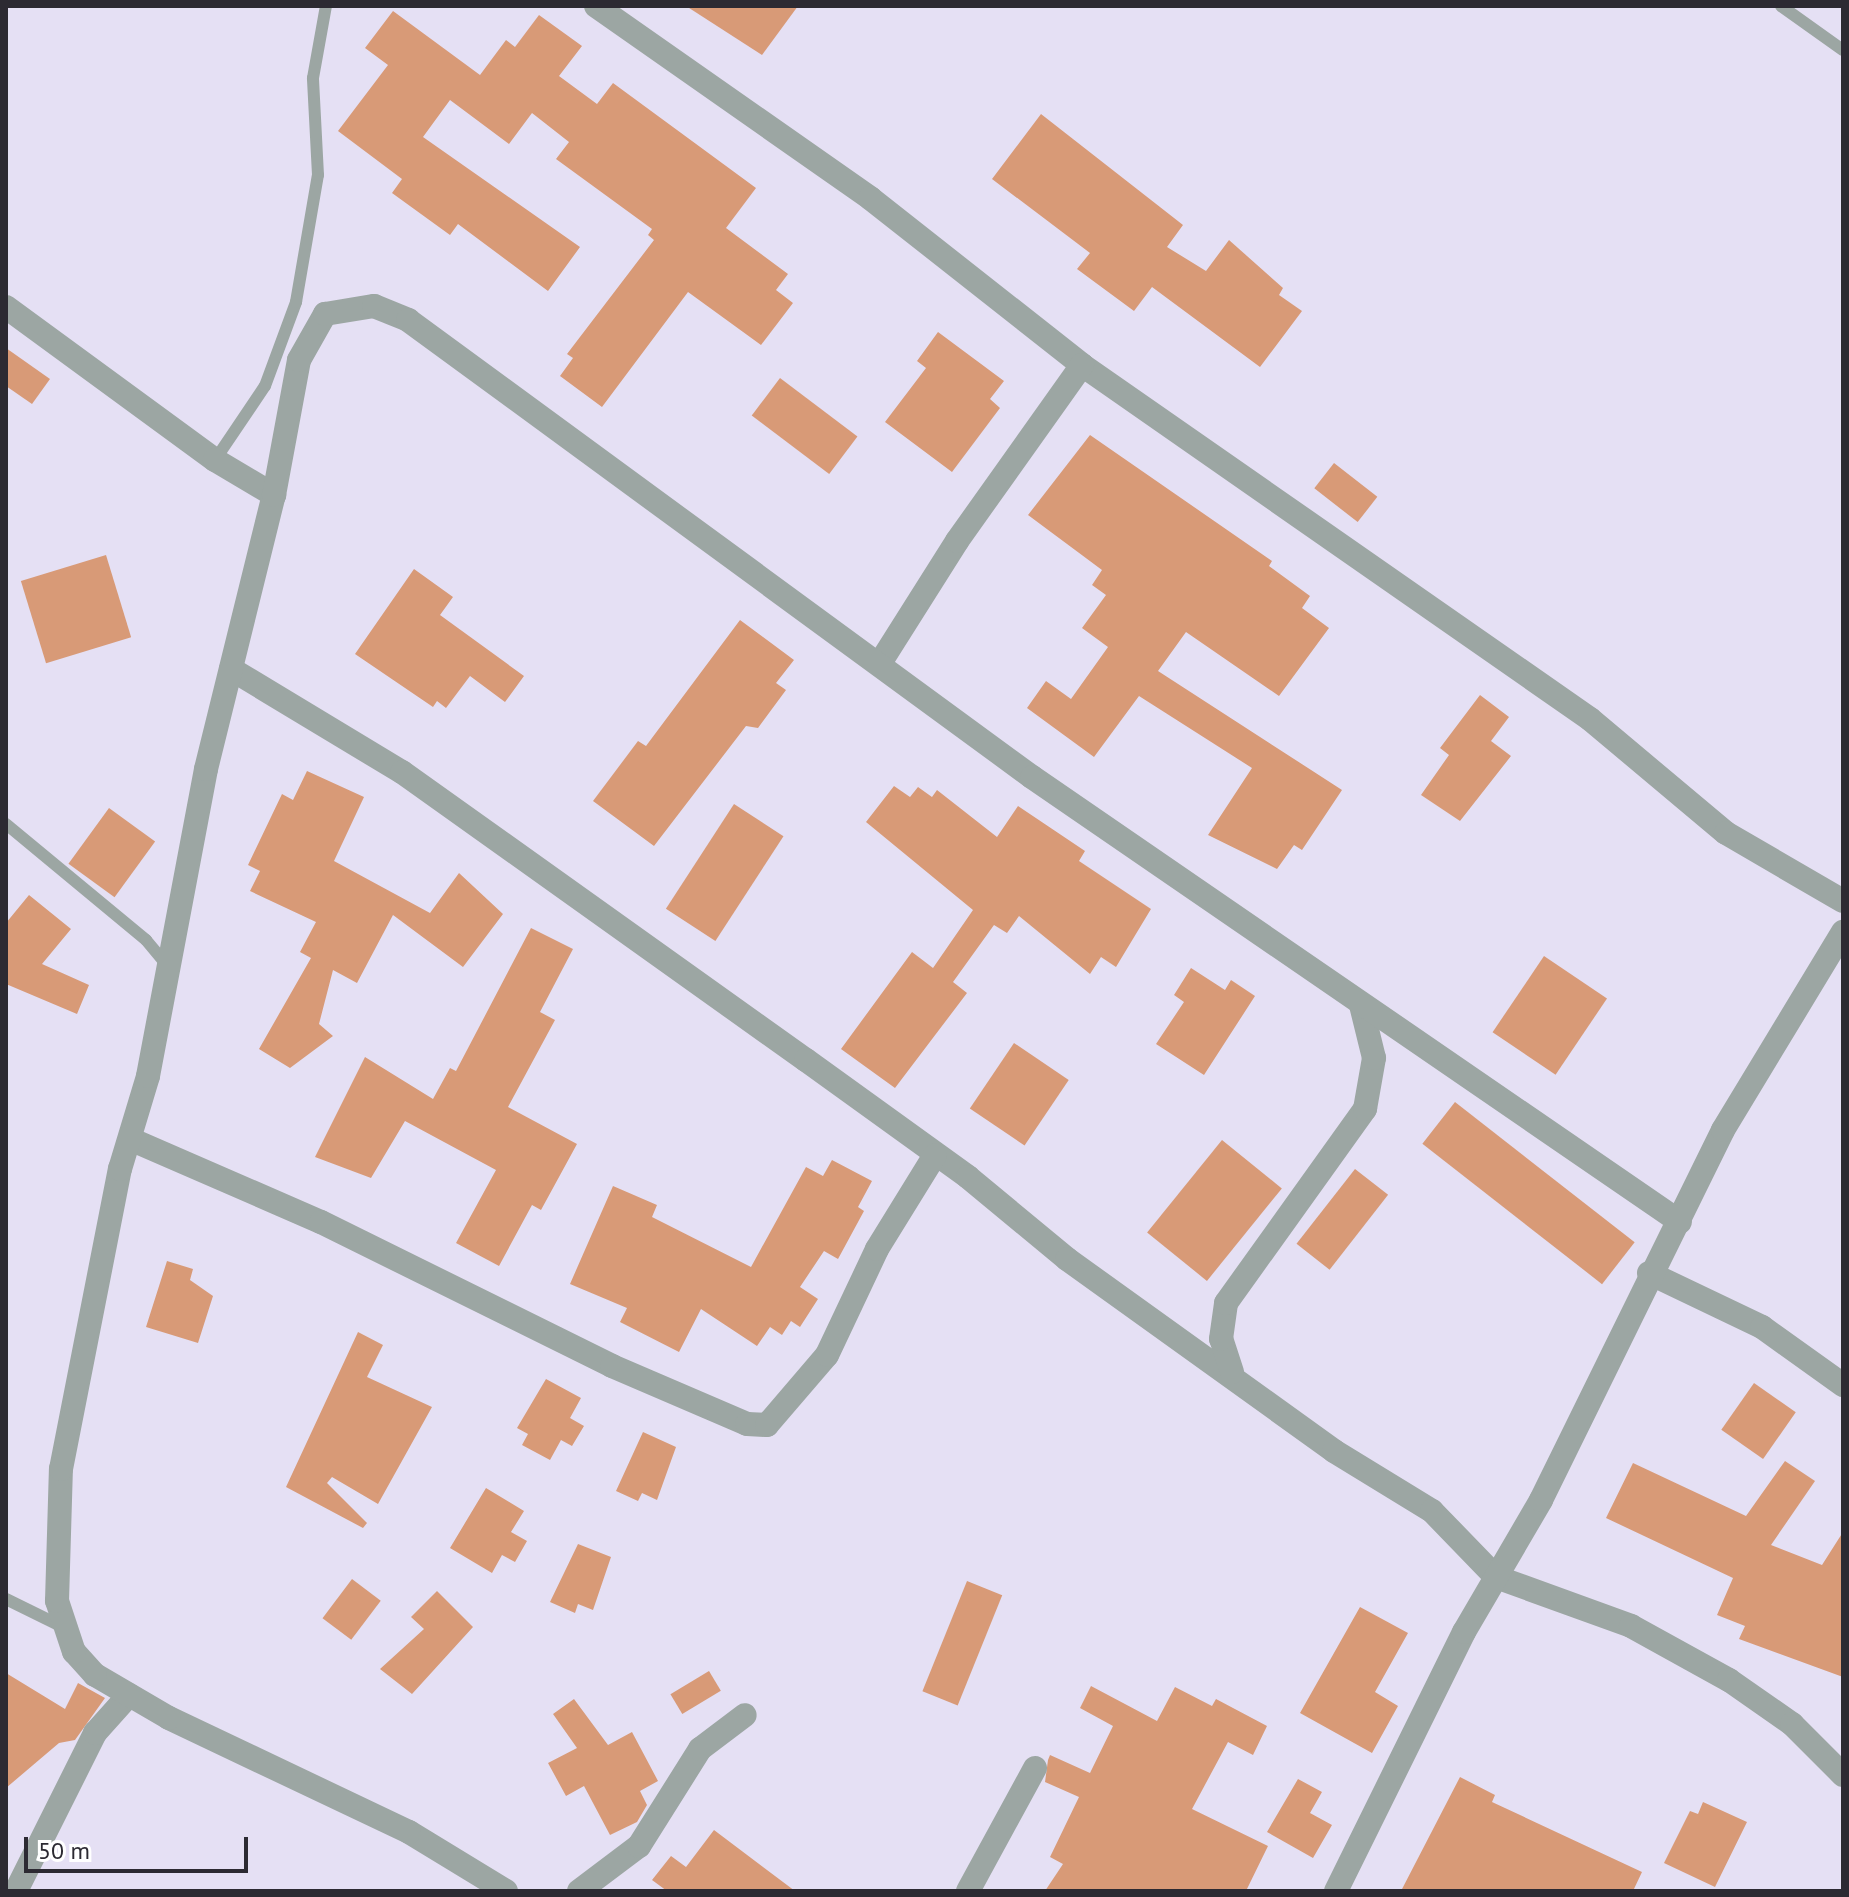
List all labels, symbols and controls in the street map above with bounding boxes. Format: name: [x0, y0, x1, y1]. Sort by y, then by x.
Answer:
scale bar: [28, 1821, 252, 1871]
text: 50 m: [38, 1835, 90, 1866]

